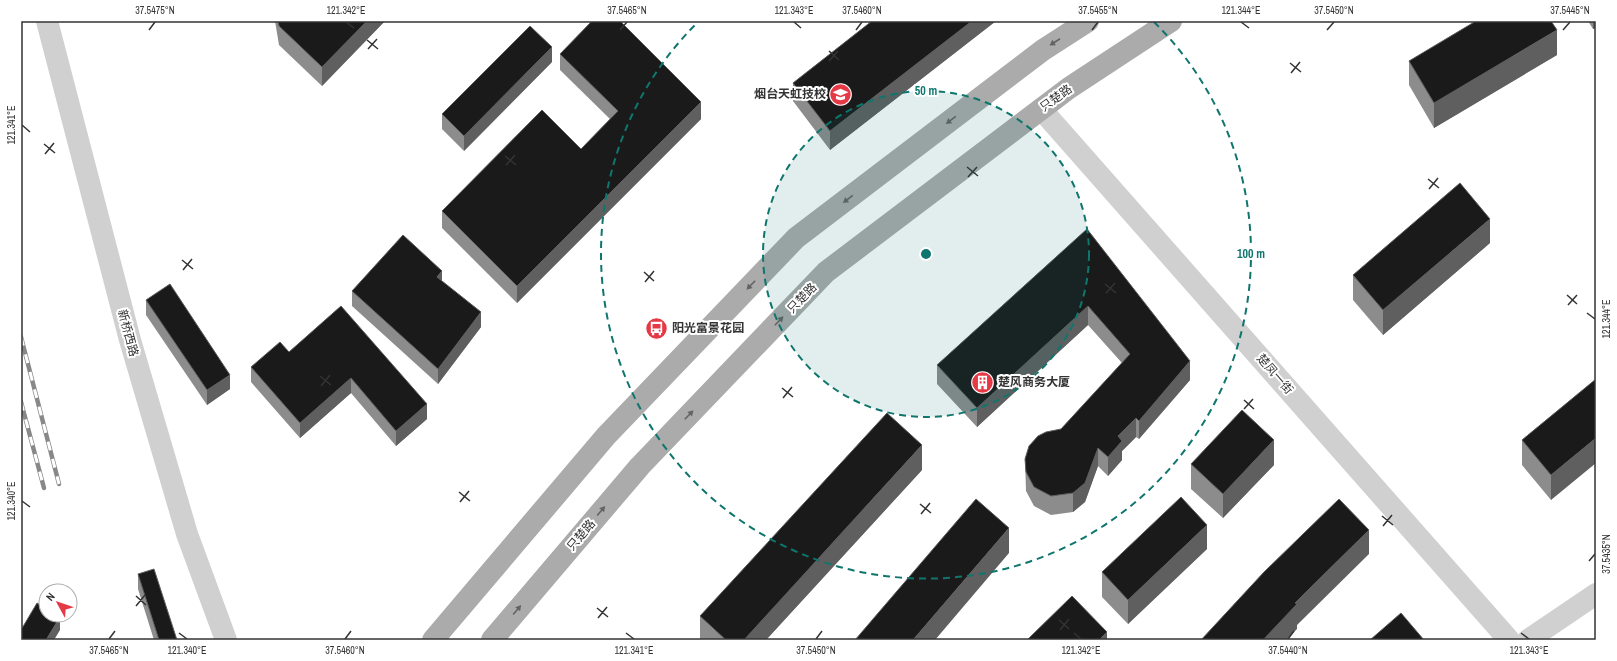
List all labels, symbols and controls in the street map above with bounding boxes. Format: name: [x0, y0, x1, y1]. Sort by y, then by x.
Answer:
text: 37.5475°N: [135, 4, 175, 17]
text: 121.342°E: [326, 4, 366, 17]
text: 37.5465°N: [607, 4, 647, 17]
text: 121.343°E: [774, 4, 814, 17]
text: 37.5460°N: [842, 4, 882, 17]
text: 37.5455°N: [1078, 4, 1118, 17]
text: 121.344°E: [1221, 4, 1261, 17]
text: 37.5450°N: [1314, 4, 1354, 17]
text: 37.5445°N: [1550, 4, 1590, 17]
one-way arrow: [1050, 38, 1060, 46]
school or university icon: 烟台天虹技校: [828, 81, 854, 107]
street label: 只楚路: [1037, 81, 1075, 115]
text: 50 m: [915, 83, 937, 99]
place label: 烟台天虹技校: [754, 86, 826, 102]
text: 121.341°E: [5, 105, 18, 145]
one-way arrow: [946, 116, 956, 124]
one-way arrow: [842, 195, 853, 203]
text: 100 m: [1237, 246, 1265, 262]
centre of rings: [919, 247, 933, 261]
street label: 只楚路: [784, 279, 820, 317]
one-way arrow: [746, 280, 756, 290]
text: 121.344°E: [1600, 299, 1613, 339]
street label: 新桥西路: [114, 308, 142, 358]
bus stop icon: 阳光富景花园: [643, 315, 669, 341]
one-way arrow: [774, 316, 784, 326]
place label: 阳光富景花园: [672, 320, 744, 336]
street label: 楚凤一街: [1253, 351, 1297, 397]
building icon: 楚风商务大厦: [970, 369, 996, 395]
place label: 楚风商务大厦: [998, 374, 1070, 390]
one-way arrow: [684, 410, 694, 420]
text: 121.340°E: [5, 481, 18, 521]
one-way arrow: [597, 506, 606, 516]
street label: 只楚路: [563, 516, 599, 554]
text: 37.5435°N: [1600, 534, 1613, 574]
north arrow: [38, 583, 78, 623]
text: N: [43, 590, 58, 604]
one-way arrow: [513, 605, 522, 616]
text: 37.5465°N: [89, 644, 129, 657]
text: 121.340°E: [167, 644, 207, 657]
text: 37.5460°N: [325, 644, 365, 657]
text: 121.341°E: [614, 644, 654, 657]
text: 37.5450°N: [796, 644, 836, 657]
text: 121.342°E: [1061, 644, 1101, 657]
text: 37.5440°N: [1268, 644, 1308, 657]
text: 121.343°E: [1509, 644, 1549, 657]

